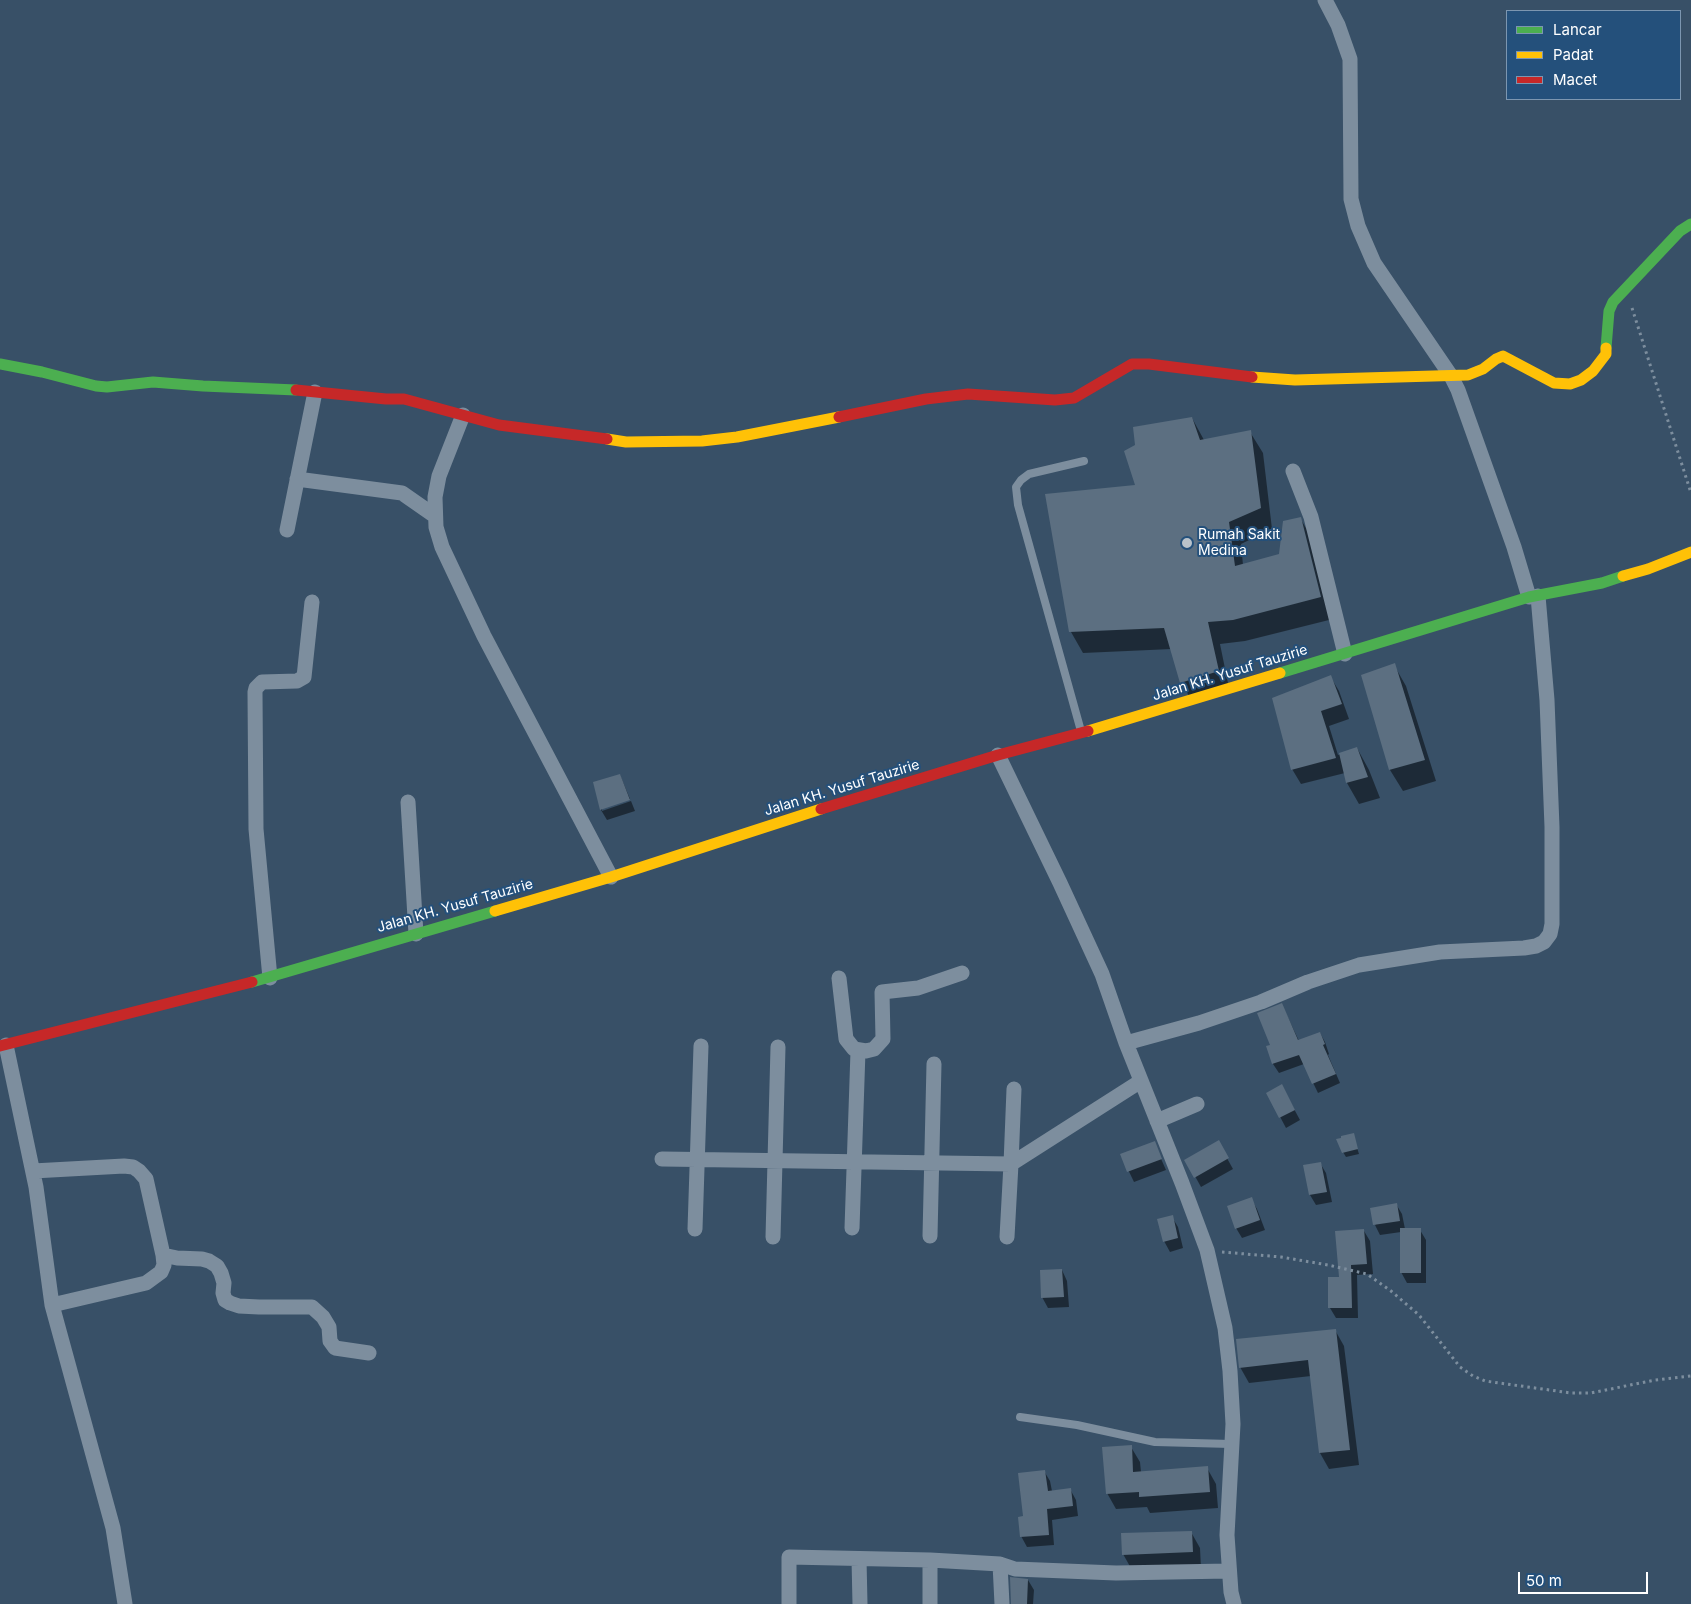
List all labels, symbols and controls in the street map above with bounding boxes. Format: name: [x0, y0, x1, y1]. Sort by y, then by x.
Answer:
legend: [1506, 10, 1681, 100]
text: Lancar: [1553, 20, 1602, 39]
text: Padat: [1553, 45, 1594, 64]
text: Macet: [1553, 70, 1597, 89]
place label: Rumah Sakit Medina: [1198, 527, 1280, 560]
marker: Rumah Sakit Medina: [1180, 536, 1194, 550]
street label: Jalan KH. Yusuf Tauzirie: [1150, 641, 1310, 705]
street label: Jalan KH. Yusuf Tauzirie: [762, 756, 922, 820]
street label: Jalan KH. Yusuf Tauzirie: [375, 876, 535, 936]
scale bar: [1521, 1562, 1651, 1594]
text: 50 m: [1526, 1571, 1562, 1590]

